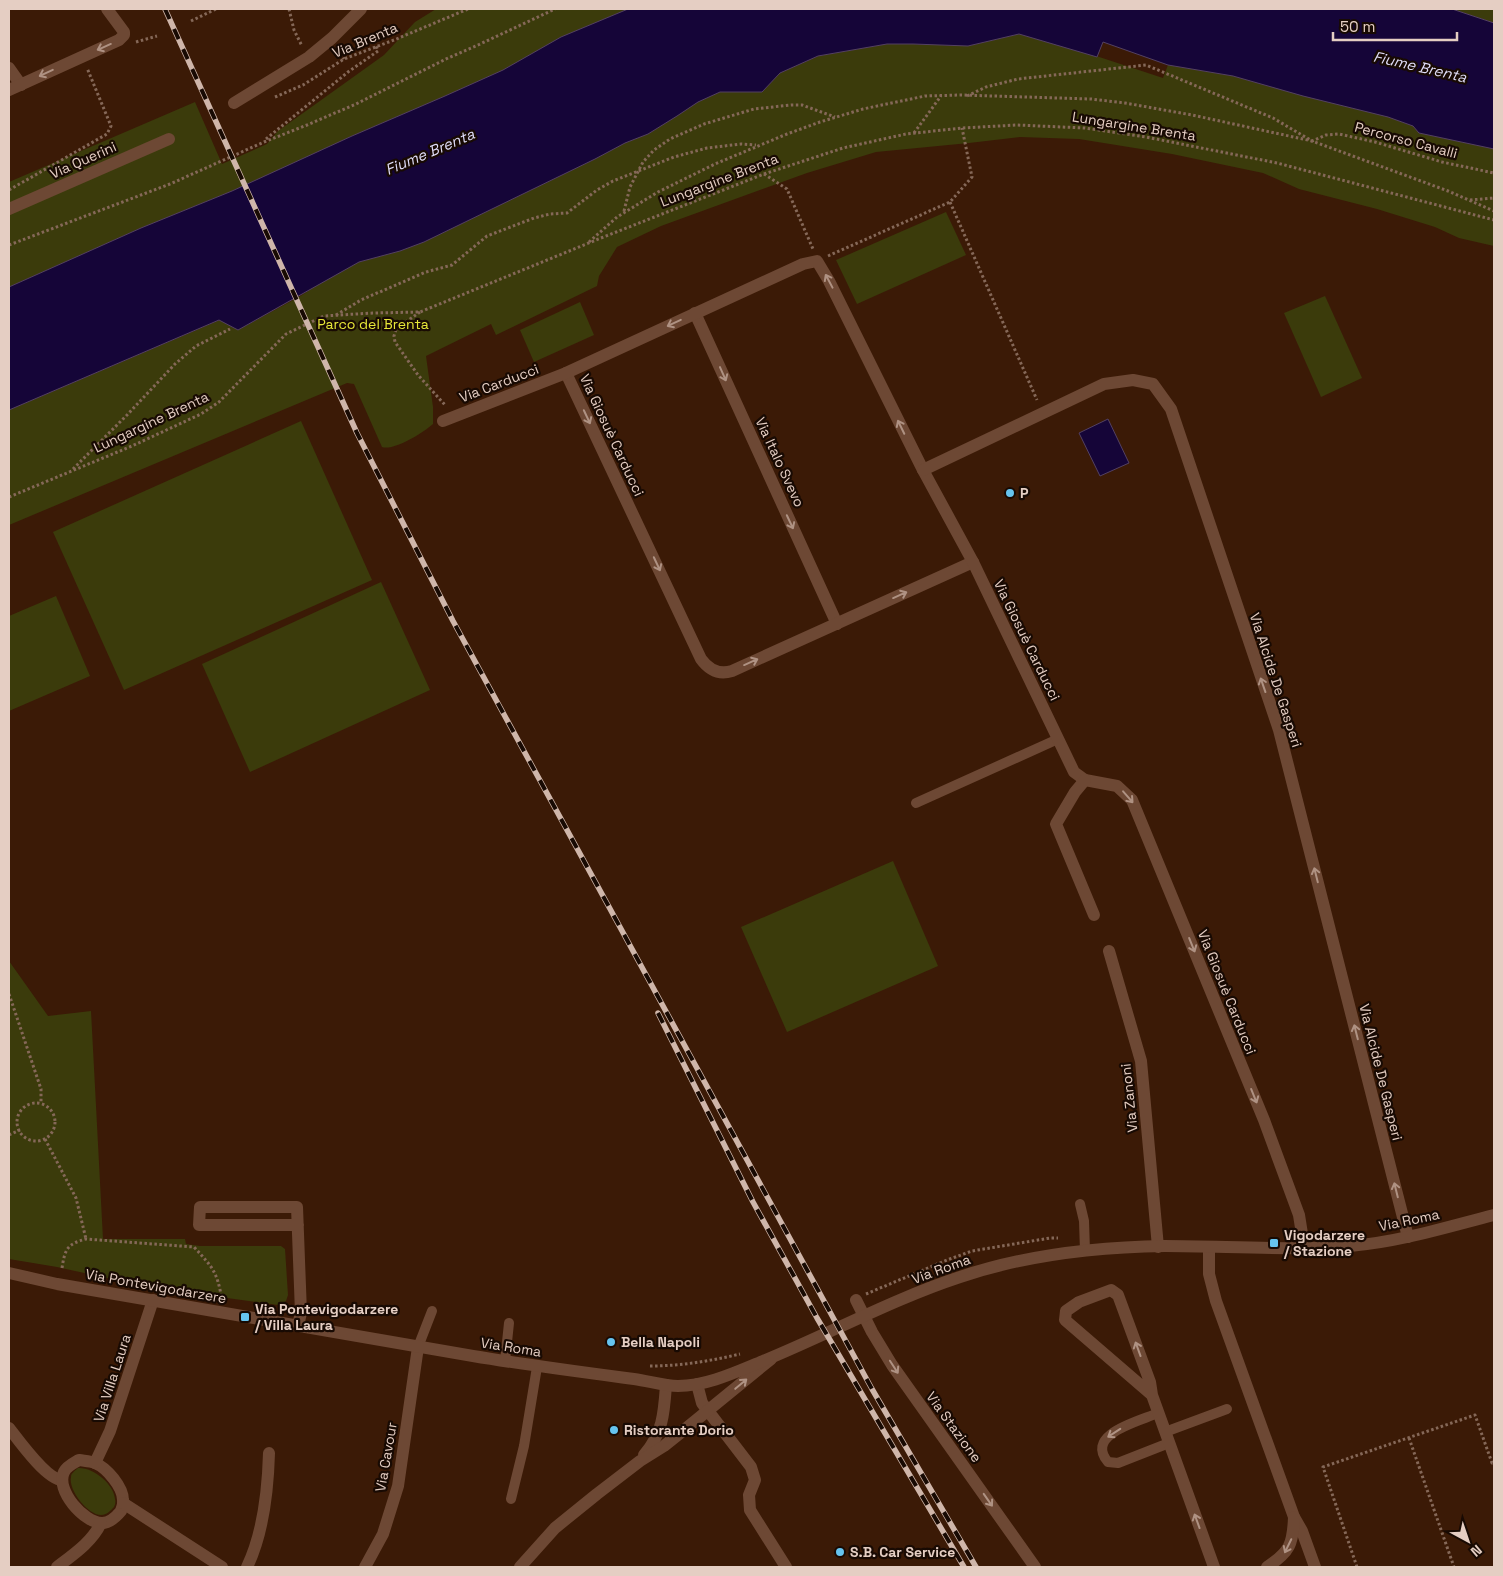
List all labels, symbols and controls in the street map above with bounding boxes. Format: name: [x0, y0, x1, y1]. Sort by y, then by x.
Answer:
scale bar: [1333, 10, 1457, 42]
text: 50 m: [1340, 17, 1375, 36]
street label: Via Brenta: [330, 18, 400, 62]
one-way arrow: [97, 43, 112, 52]
water label: Fiume Brenta: [1372, 47, 1469, 87]
one-way arrow: [39, 69, 54, 79]
street label: Lungargine Brenta: [1071, 107, 1197, 145]
street label: Percorso Cavalli: [1353, 118, 1459, 162]
water label: Fiume Brenta: [382, 124, 478, 179]
street label: Via Querini: [47, 137, 119, 183]
street label: Lungargine Brenta: [657, 149, 781, 211]
one-way arrow: [824, 274, 833, 289]
park label: Parco del Brenta: [317, 315, 429, 333]
one-way arrow: [667, 319, 682, 328]
street label: Via Carducci: [457, 360, 541, 406]
one-way arrow: [718, 366, 728, 381]
street label: Via Giosuè Carducci: [576, 371, 648, 499]
street label: Lungargine Brenta: [91, 387, 211, 457]
one-way arrow: [583, 409, 593, 424]
street label: Via Italo Svevo: [751, 414, 809, 510]
one-way arrow: [896, 420, 905, 435]
place label: P: [1020, 484, 1029, 502]
marker: P: [1004, 487, 1016, 499]
one-way arrow: [786, 514, 796, 529]
one-way arrow: [652, 556, 662, 571]
street label: Via Giosuè Carducci: [990, 576, 1064, 704]
one-way arrow: [892, 590, 907, 600]
street label: Via Alcide De Gasperi: [1246, 610, 1306, 750]
one-way arrow: [744, 657, 759, 667]
one-way arrow: [1258, 677, 1268, 693]
one-way arrow: [1122, 790, 1134, 803]
one-way arrow: [1310, 868, 1320, 884]
street label: Via Giosuè Carducci: [1194, 927, 1260, 1057]
one-way arrow: [1189, 938, 1198, 953]
street label: Via Alcide De Gasperi: [1355, 1002, 1407, 1142]
one-way arrow: [1351, 1025, 1360, 1041]
street label: Via Zanoni: [1116, 1063, 1142, 1133]
one-way arrow: [1250, 1088, 1259, 1103]
one-way arrow: [1391, 1182, 1400, 1198]
street label: Via Roma: [1377, 1205, 1441, 1235]
place label: Vigodarzere / Stazione: [1283, 1226, 1365, 1260]
marker: Vigodarzere / Stazione: [1268, 1237, 1280, 1249]
street label: Via Roma: [909, 1250, 973, 1288]
street label: Via Pontevigodarzere: [84, 1265, 228, 1307]
place label: Via Pontevigodarzere / Villa Laura: [254, 1300, 398, 1334]
marker: Via Pontevigodarzere / Villa Laura: [239, 1311, 251, 1323]
street label: Via Villa Laura: [89, 1332, 135, 1424]
street label: Via Roma: [479, 1333, 543, 1361]
place label: Bella Napoli: [621, 1333, 700, 1351]
marker: Bella Napoli: [605, 1336, 617, 1348]
one-way arrow: [1133, 1342, 1142, 1357]
one-way arrow: [889, 1360, 899, 1374]
one-way arrow: [734, 1379, 747, 1390]
street label: Via Stazione: [922, 1388, 986, 1466]
street label: Via Cavour: [371, 1421, 401, 1493]
place label: Ristorante Dorio: [624, 1421, 734, 1439]
marker: Ristorante Dorio: [608, 1424, 620, 1436]
one-way arrow: [1107, 1428, 1121, 1439]
one-way arrow: [983, 1493, 993, 1507]
one-way arrow: [1192, 1514, 1201, 1530]
north arrow: [1443, 1516, 1493, 1566]
one-way arrow: [1283, 1539, 1293, 1554]
text: N: [1467, 1541, 1486, 1561]
place label: S.B. Car Service: [850, 1543, 955, 1561]
marker: S.B. Car Service: [834, 1546, 846, 1558]

